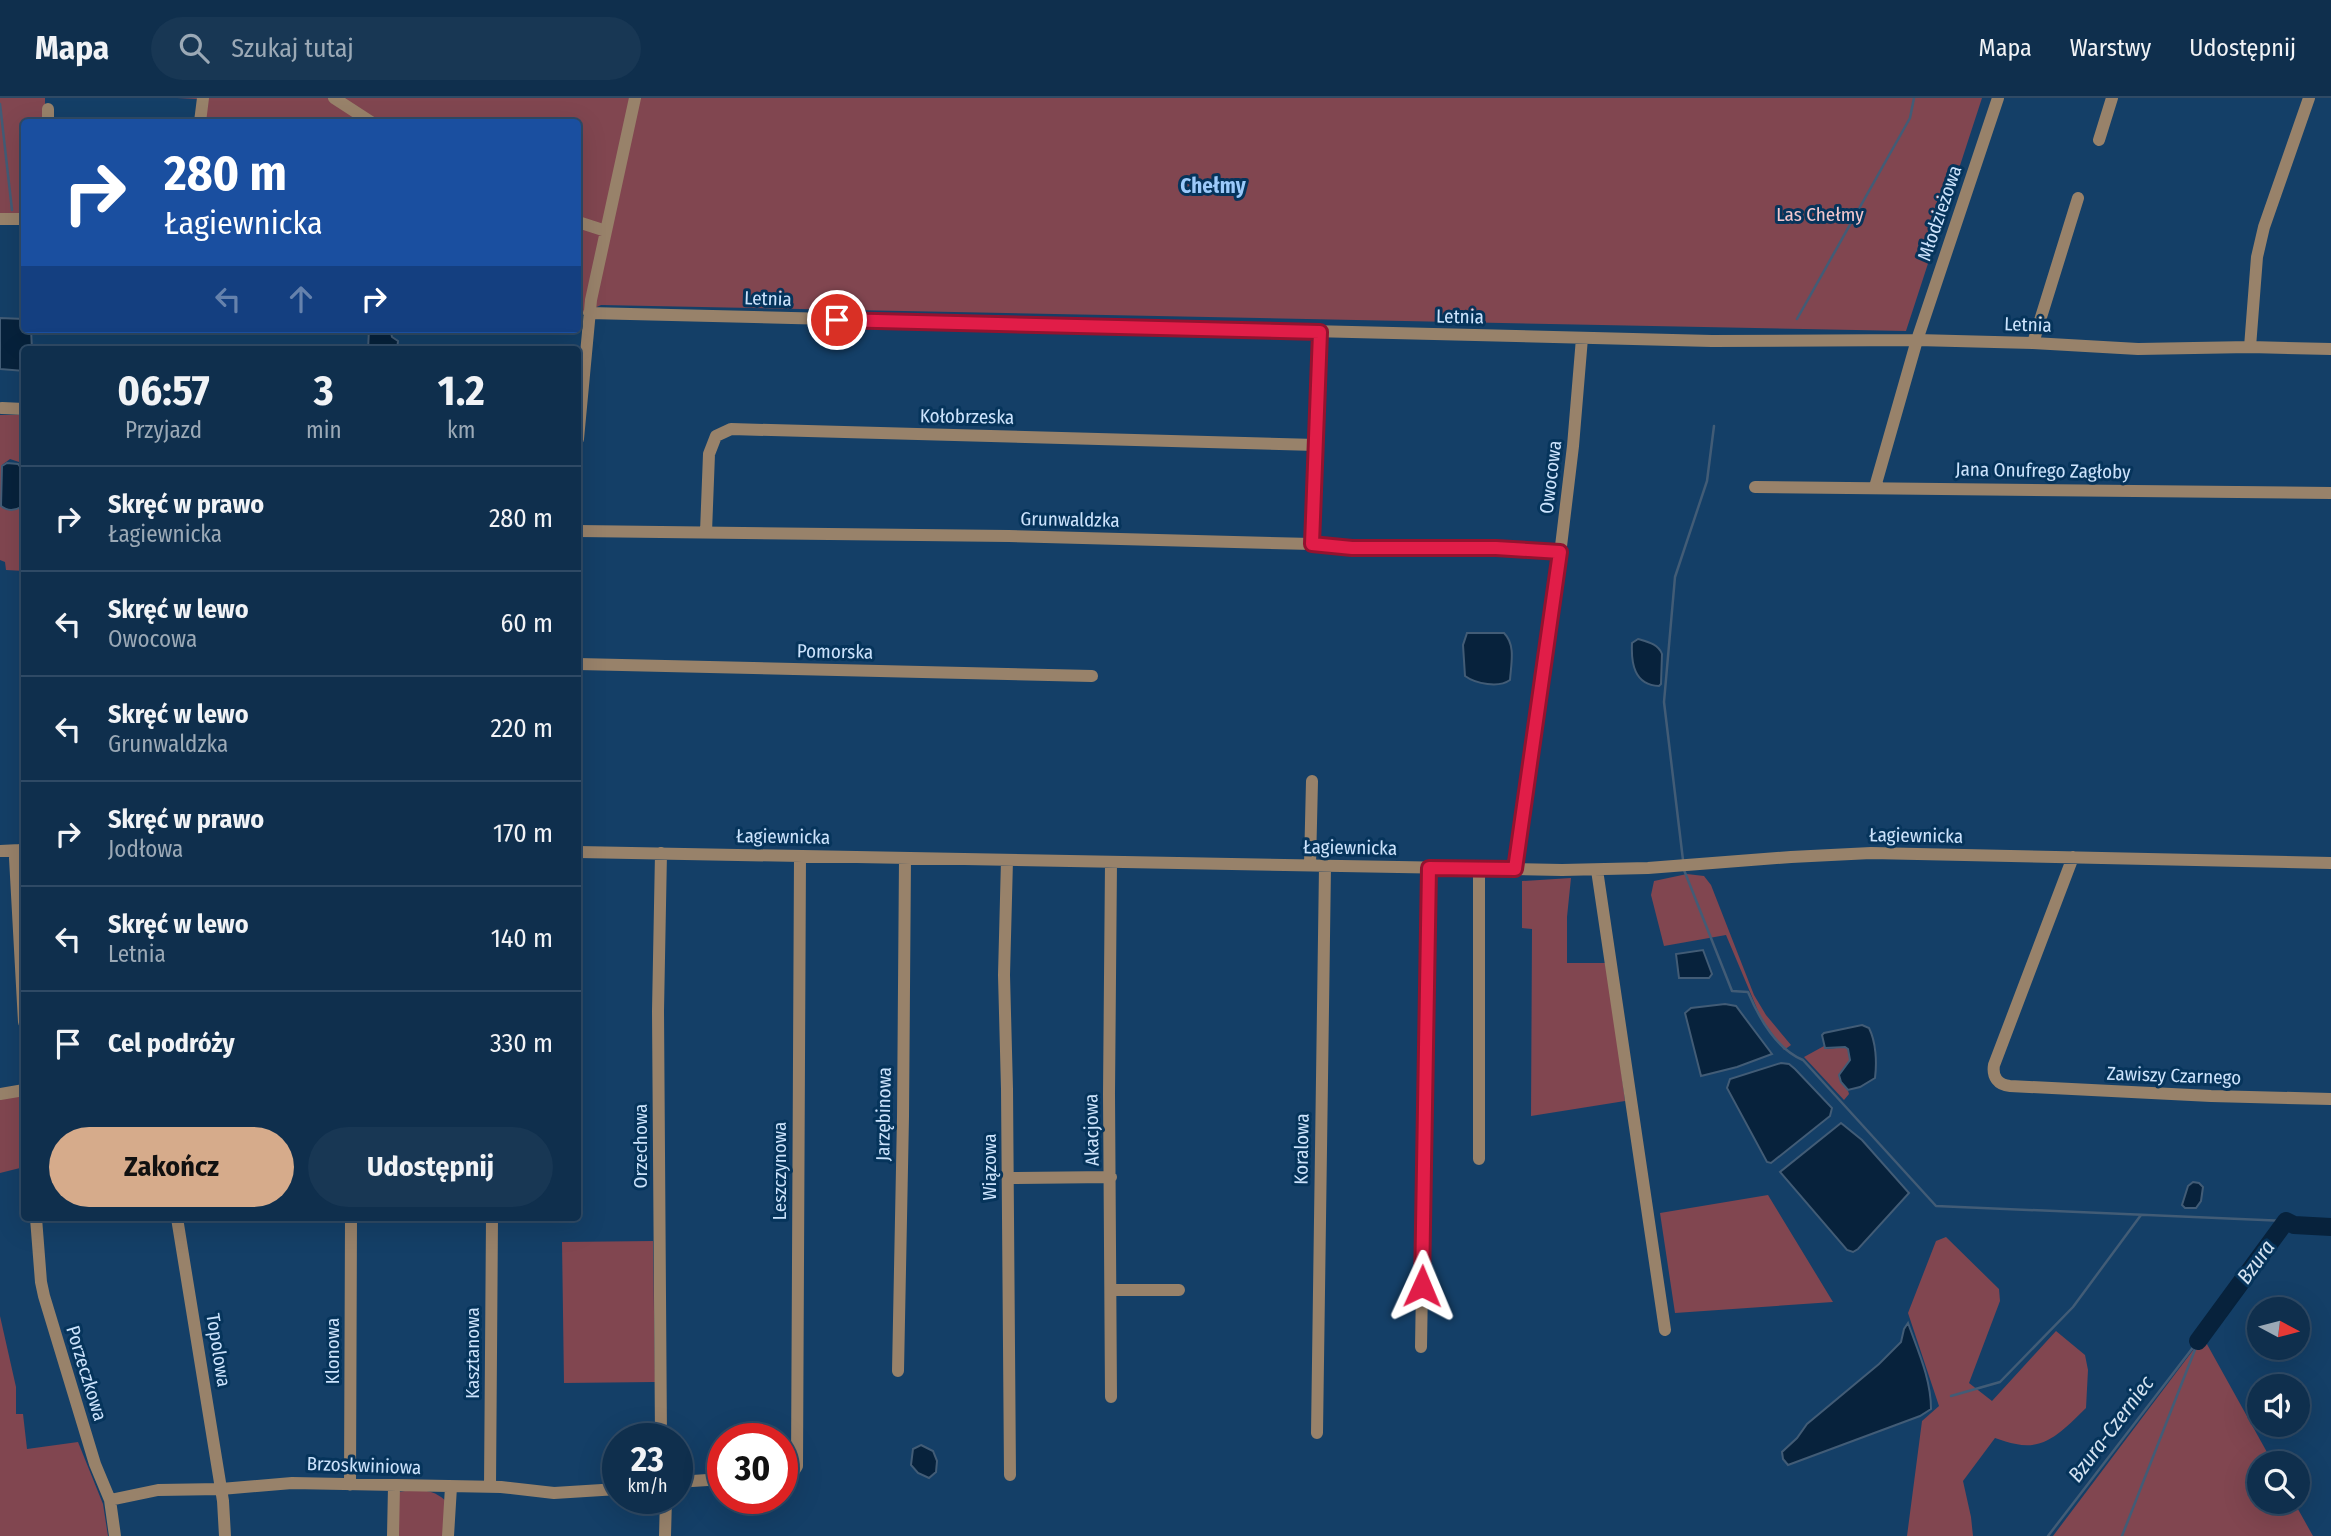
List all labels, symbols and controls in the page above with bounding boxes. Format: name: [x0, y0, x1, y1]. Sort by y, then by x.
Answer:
search box: [151, 17, 641, 80]
text: Mapa: [35, 28, 109, 68]
icon: search: [175, 29, 213, 67]
text: Szukaj tutaj: [231, 33, 354, 64]
text: Mapa: [1979, 34, 2032, 62]
text: Warstwy: [2070, 34, 2151, 62]
text: Udostępnij: [2189, 34, 2296, 62]
text: 280 m: [164, 144, 287, 203]
icon: right: [49, 147, 140, 238]
street label: Młodzieżowa: [1912, 162, 1967, 264]
district label: Chełmy: [1180, 173, 1247, 199]
park label: Las Chełmy: [1776, 203, 1864, 226]
text: Łagiewnicka: [164, 204, 323, 242]
icon: left: [209, 280, 247, 318]
icon: ahead: [282, 280, 320, 318]
icon: right: [355, 280, 393, 318]
street label: Letnia: [744, 286, 792, 311]
pin: [807, 290, 867, 350]
icon: arrive: [818, 301, 856, 339]
street label: Letnia: [1436, 305, 1484, 328]
street label: Letnia: [2004, 312, 2052, 337]
text: 06:57: [117, 366, 210, 416]
text: 3: [314, 366, 334, 416]
text: 1.2: [438, 366, 485, 416]
street label: Kołobrzeska: [920, 404, 1014, 429]
text: Przyjazd: [125, 416, 202, 444]
text: min: [306, 416, 342, 444]
text: km: [447, 416, 475, 444]
street label: Owocowa: [1535, 439, 1566, 515]
street label: Jana Onufrego Zagłoby: [1955, 457, 2131, 484]
text: Skręć w prawo: [108, 489, 264, 520]
icon: right: [49, 500, 87, 538]
text: 280 m: [489, 503, 553, 534]
street label: Grunwaldzka: [1020, 507, 1120, 532]
text: Łagiewnicka: [108, 520, 222, 548]
text: Skręć w lewo: [108, 594, 249, 625]
icon: left: [49, 605, 87, 643]
text: 60 m: [500, 608, 553, 639]
text: Owocowa: [108, 625, 197, 653]
street label: Pomorska: [797, 639, 873, 664]
text: Skręć w lewo: [108, 699, 249, 730]
icon: left: [49, 710, 87, 748]
text: 220 m: [490, 713, 553, 744]
text: Grunwaldzka: [108, 730, 228, 758]
text: Skręć w prawo: [108, 804, 264, 835]
icon: right: [49, 815, 87, 853]
text: 170 m: [493, 818, 553, 849]
street label: Łagiewnicka: [1869, 823, 1963, 848]
street label: Łagiewnicka: [736, 824, 830, 849]
text: Jodłowa: [108, 835, 183, 863]
street label: Łagiewnicka: [1303, 835, 1397, 860]
text: Skręć w lewo: [108, 909, 249, 940]
icon: left: [49, 920, 87, 958]
text: 140 m: [491, 923, 553, 954]
text: Letnia: [108, 940, 166, 968]
icon: arrive: [49, 1025, 87, 1063]
text: Cel podróży: [108, 1028, 235, 1059]
text: 330 m: [490, 1028, 553, 1059]
street label: Zawiszy Czarnego: [2106, 1062, 2242, 1089]
street label: Jarzębinowa: [871, 1067, 896, 1161]
street label: Akacjowa: [1079, 1094, 1104, 1166]
street label: Orzechowa: [629, 1104, 652, 1188]
street label: Koralowa: [1289, 1113, 1314, 1185]
street label: Leszczynowa: [768, 1122, 791, 1220]
button: Zakończ: [49, 1127, 294, 1207]
button: Udostępnij: [308, 1127, 553, 1207]
street label: Wiązowa: [978, 1133, 1001, 1201]
water label: Bzura: [2231, 1235, 2281, 1289]
position arrow: [1385, 1249, 1459, 1323]
north arrow: [2247, 1297, 2310, 1360]
map controls: [2247, 1297, 2310, 1514]
street label: Kasztanowa: [461, 1307, 484, 1399]
street label: Topolowa: [201, 1312, 236, 1389]
street label: Klonowa: [321, 1318, 344, 1384]
street label: Porzeczkowa: [61, 1323, 112, 1424]
water label: Bzura-Czerniec: [2063, 1370, 2160, 1487]
button: sound: [2247, 1374, 2310, 1437]
speed limit sign: 30: [707, 1423, 798, 1514]
text: 23: [631, 1438, 664, 1480]
button: search: [2247, 1451, 2310, 1514]
street label: Brzoskwiniowa: [306, 1452, 422, 1479]
text: km/h: [627, 1475, 668, 1497]

